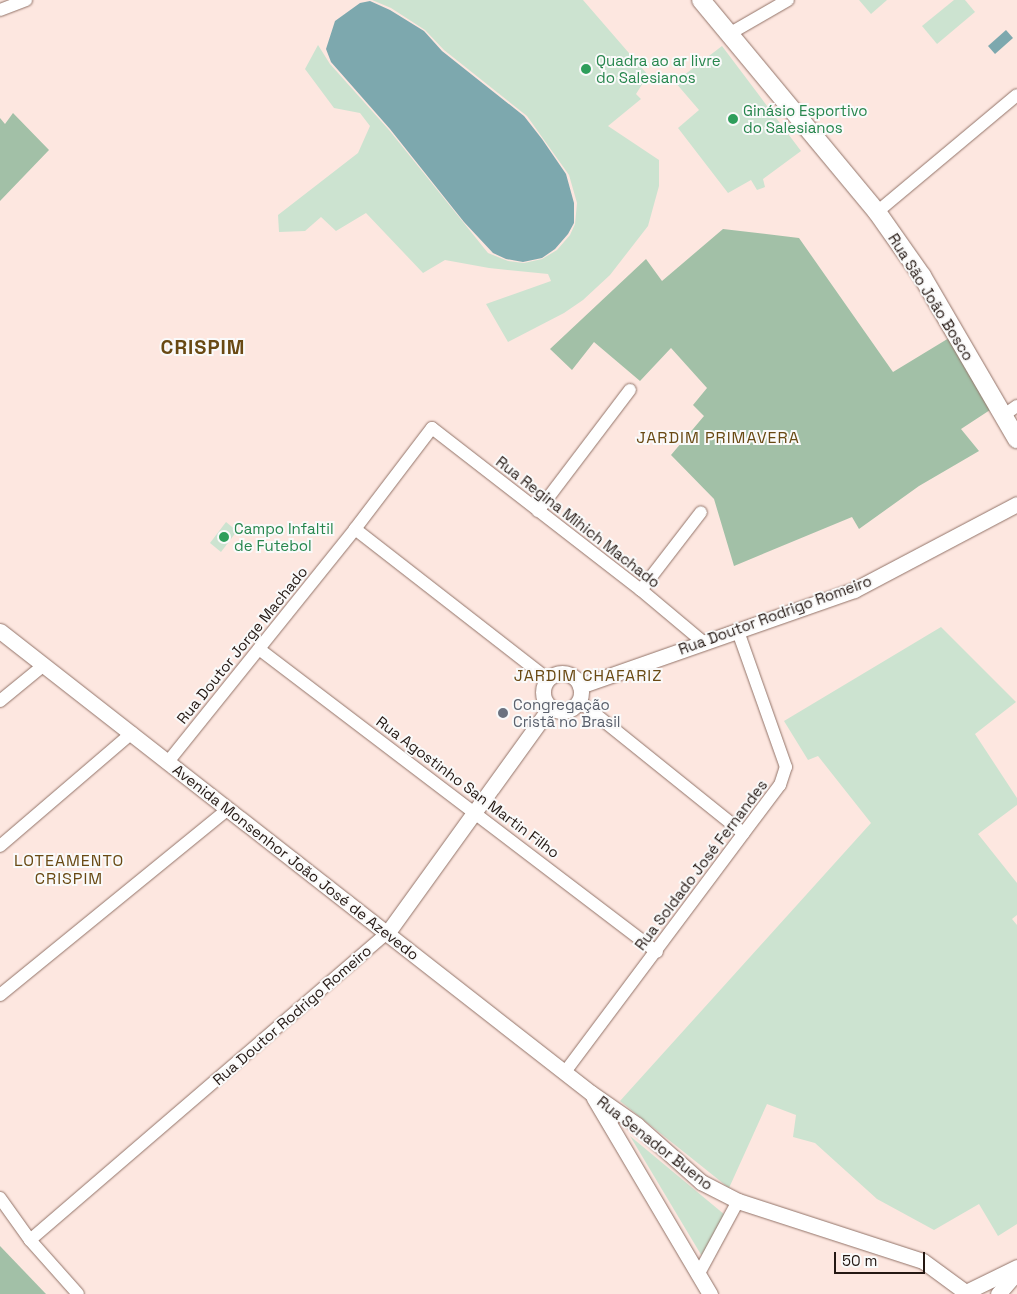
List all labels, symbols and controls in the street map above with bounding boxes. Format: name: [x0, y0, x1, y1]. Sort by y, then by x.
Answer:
place label: Quadra ao ar livre do Salesianos: [596, 51, 721, 86]
marker: Quadra ao ar livre do Salesianos: [580, 63, 592, 75]
place label: Ginásio Esportivo do Salesianos: [743, 101, 868, 136]
marker: Ginásio Esportivo do Salesianos: [727, 113, 739, 125]
street label: Rua São João Bosco: [885, 230, 977, 364]
district label: CRISPIM: [160, 335, 246, 359]
district label: JARDIM PRIMAVERA: [634, 428, 802, 448]
street label: Rua Regina Mihich Machado: [493, 452, 663, 592]
place label: Campo Infaltil de Futebol: [234, 519, 334, 554]
marker: Campo Infaltil de Futebol: [218, 531, 230, 543]
street label: Rua Doutor Jorge Machado: [173, 563, 311, 727]
street label: Rua Doutor Rodrigo Romeiro: [676, 572, 874, 658]
district label: JARDIM CHAFARIZ: [512, 666, 664, 686]
place label: Congregação Cristã no Brasil: [513, 695, 620, 730]
marker: Congregação Cristã no Brasil: [497, 707, 509, 719]
street label: Rua Agostinho San Martin Filho: [373, 712, 563, 862]
street label: Avenida Monsenhor João José de Azevedo: [169, 760, 423, 964]
street label: Rua Soldado José Fernandes: [631, 776, 771, 954]
district label: LOTEAMENTO CRISPIM: [13, 851, 125, 889]
street label: Rua Doutor Rodrigo Romeiro: [209, 941, 375, 1089]
street label: Rua Senador Bueno: [594, 1092, 716, 1194]
scale bar: [837, 1242, 928, 1274]
text: 50 m: [842, 1251, 877, 1270]

